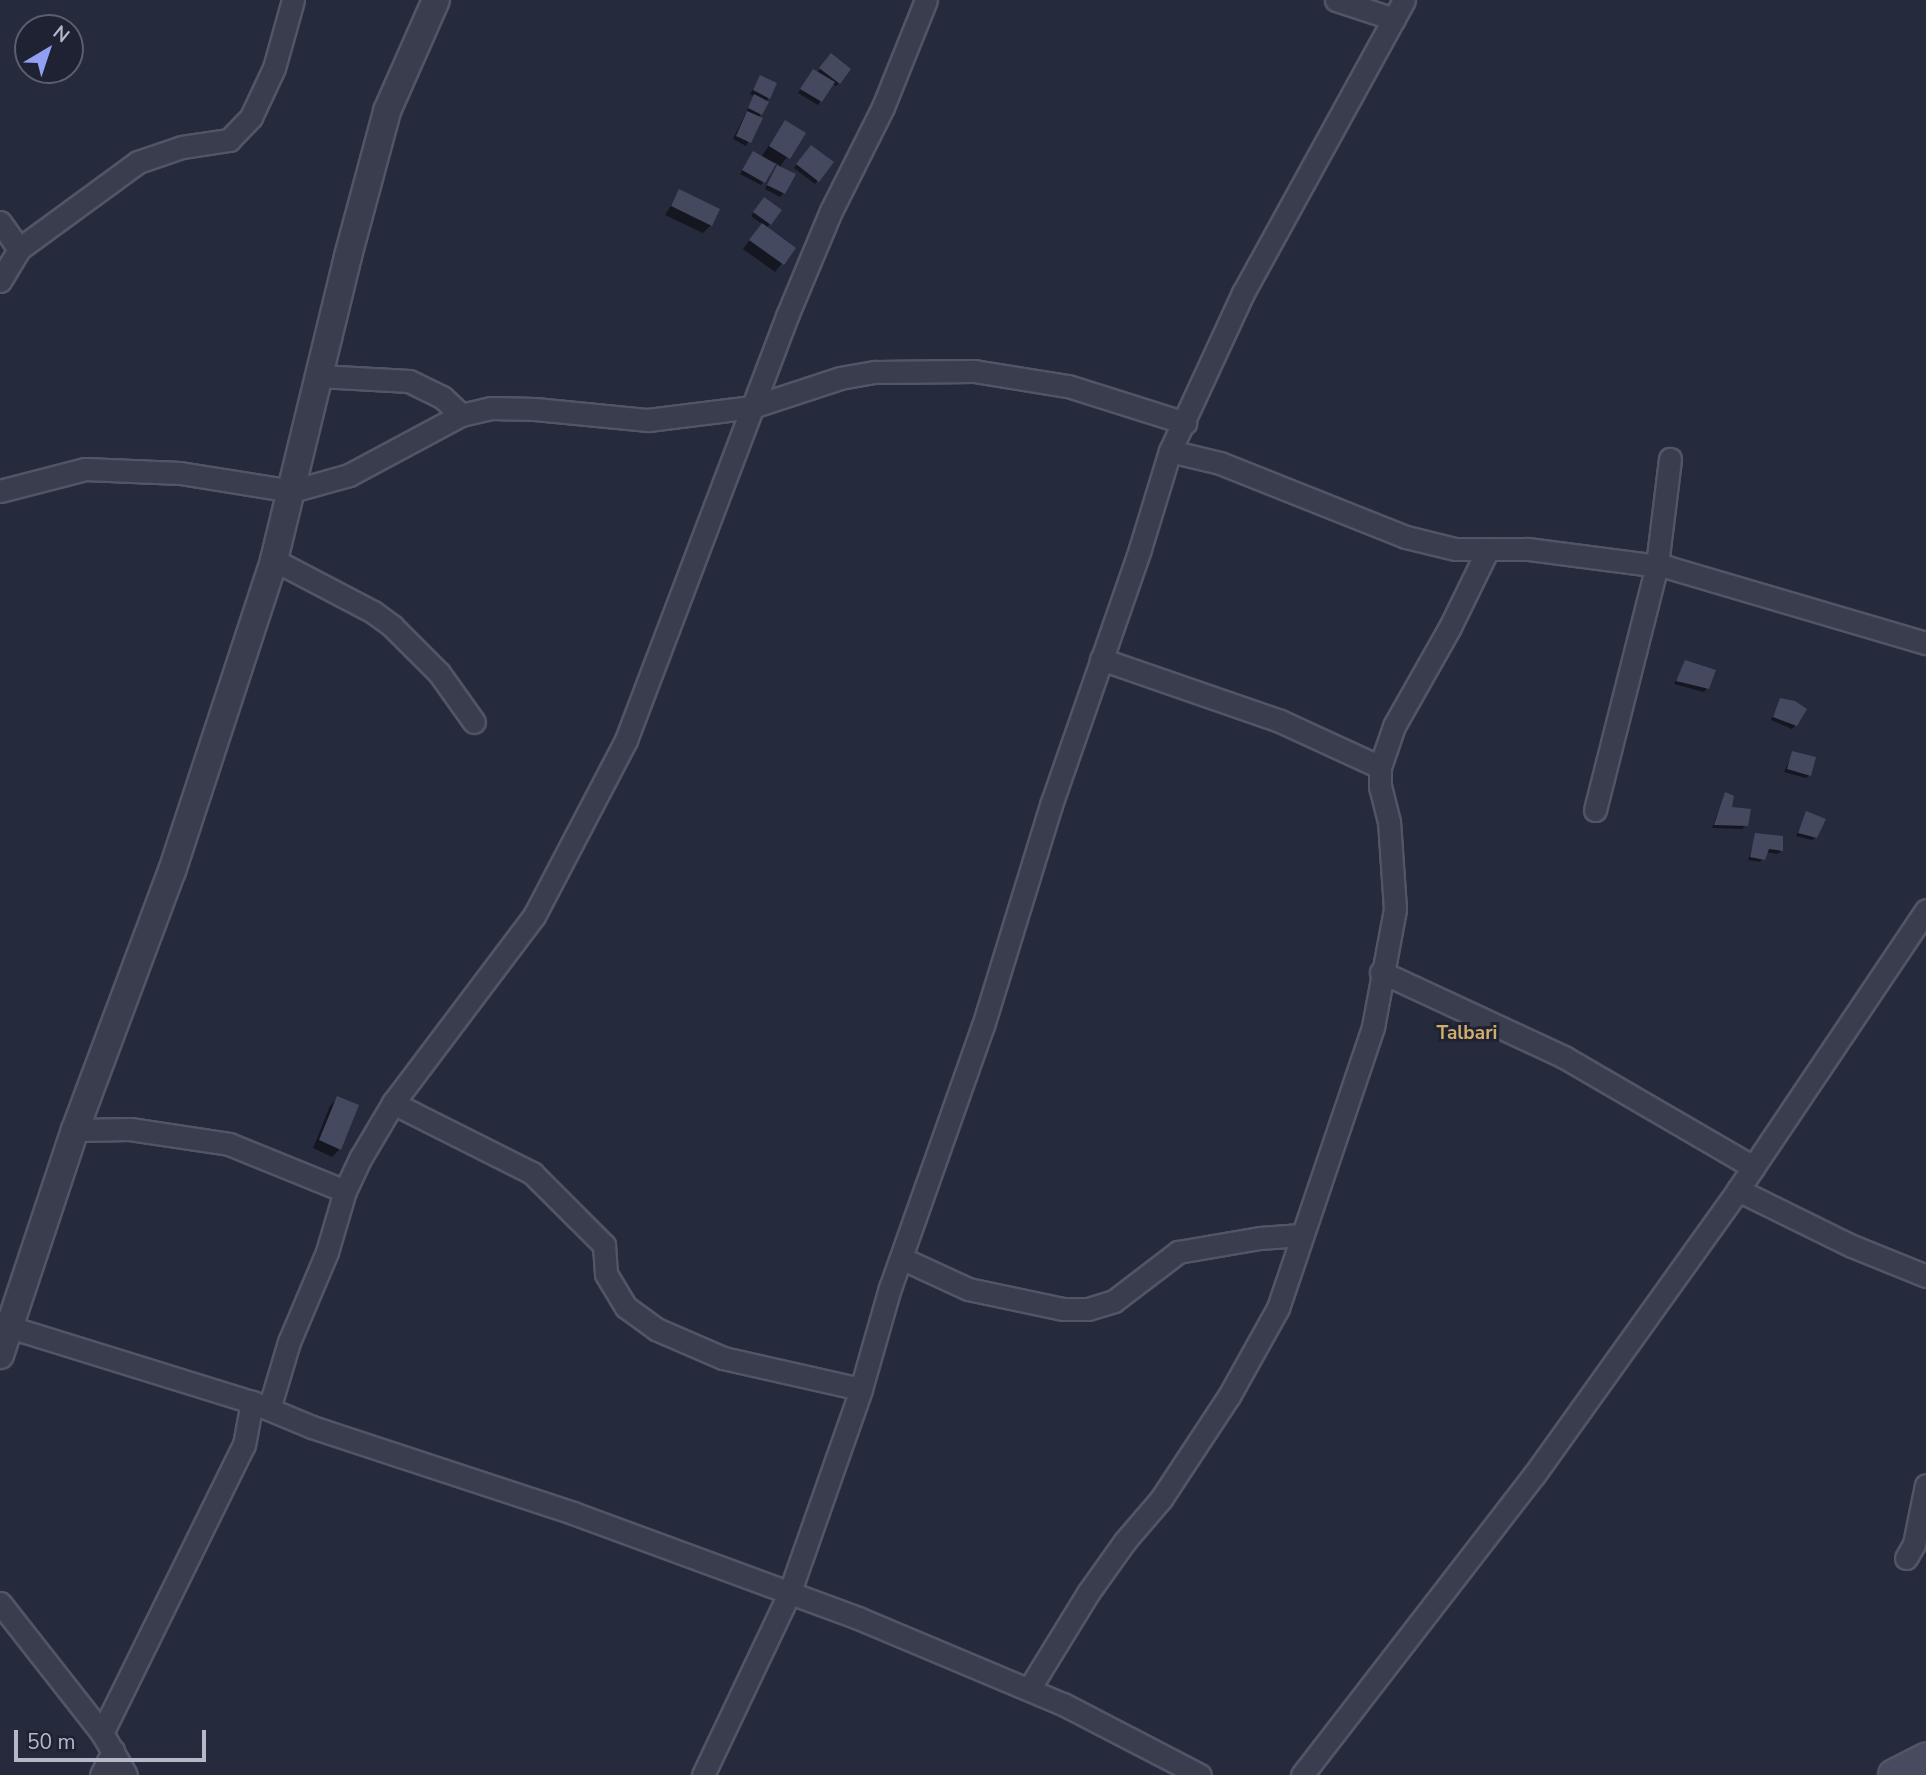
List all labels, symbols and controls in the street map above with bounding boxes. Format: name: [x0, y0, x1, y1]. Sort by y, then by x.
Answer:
north arrow: [14, 14, 84, 84]
text: N: [47, 20, 75, 49]
district label: Talbari: [1437, 1023, 1497, 1045]
scale bar: [18, 1716, 210, 1760]
text: 50 m: [27, 1728, 76, 1756]

